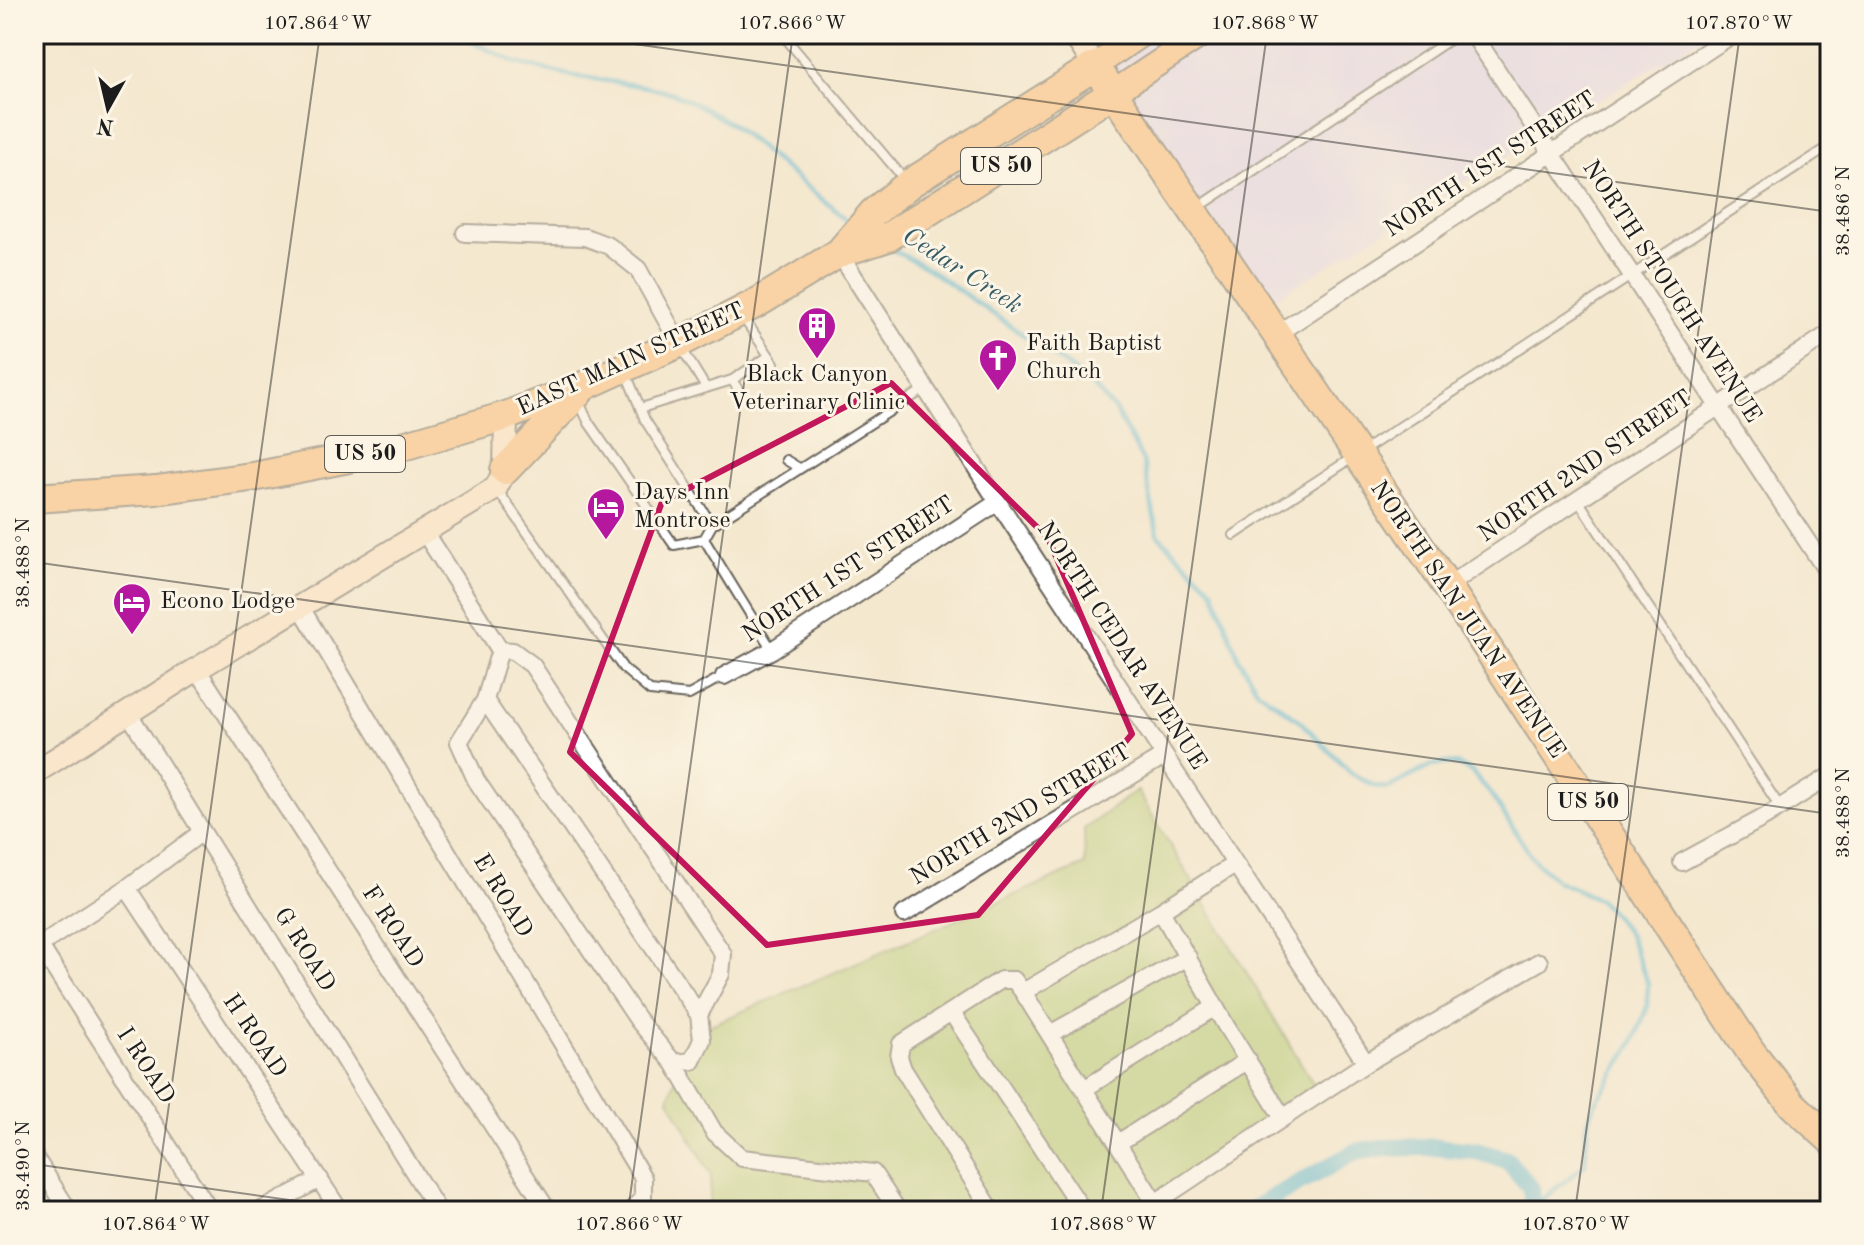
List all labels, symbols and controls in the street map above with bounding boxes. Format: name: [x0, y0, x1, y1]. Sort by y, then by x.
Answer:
text: 107.864°W: [264, 14, 372, 34]
text: 107.866°W: [738, 14, 846, 34]
text: 107.868°W: [1211, 14, 1319, 34]
text: 107.870°W: [1685, 14, 1793, 34]
north arrow: [68, 68, 148, 148]
street label: NORTH 1ST STREET: [1381, 88, 1601, 242]
text: N: [95, 114, 115, 138]
road number: US 50: [961, 148, 1041, 184]
street label: NORTH STOUGH AVENUE: [1577, 156, 1765, 428]
text: 38.486°N: [1834, 166, 1854, 256]
water label: Cedar Creek: [898, 223, 1026, 319]
street label: EAST MAIN STREET: [514, 299, 748, 421]
building icon: Black Canyon Veterinary Clinic: [796, 305, 838, 360]
place label: Faith Baptist Church: [1026, 332, 1162, 384]
church icon: Faith Baptist Church: [977, 337, 1019, 392]
place label: Black Canyon Veterinary Clinic: [729, 363, 905, 415]
street label: NORTH 2ND STREET: [1475, 386, 1697, 548]
road number: US 50: [325, 436, 405, 472]
street label: NORTH SAN JUAN AVENUE: [1365, 477, 1569, 763]
place label: Days Inn Montrose: [634, 481, 731, 533]
hotel icon: Days Inn Montrose: [585, 486, 627, 541]
street label: NORTH 1ST STREET: [739, 493, 959, 647]
text: 38.488°N: [14, 518, 34, 608]
street label: NORTH CEDAR AVENUE: [1032, 518, 1210, 774]
hotel icon: Econo Lodge: [111, 581, 153, 636]
place label: Econo Lodge: [160, 590, 295, 614]
street label: NORTH 2ND STREET: [907, 740, 1135, 890]
text: 38.488°N: [1834, 768, 1854, 858]
road number: US 50: [1548, 784, 1628, 820]
street label: E ROAD: [468, 850, 536, 942]
street label: F ROAD: [357, 882, 427, 972]
street label: G ROAD: [269, 904, 339, 996]
street label: H ROAD: [217, 990, 291, 1082]
street label: I ROAD: [112, 1023, 178, 1109]
text: 38.490°N: [14, 1121, 34, 1211]
text: 107.864°W: [102, 1215, 210, 1235]
text: 107.866°W: [575, 1215, 683, 1235]
text: 107.868°W: [1049, 1215, 1157, 1235]
text: 107.870°W: [1522, 1215, 1630, 1235]

